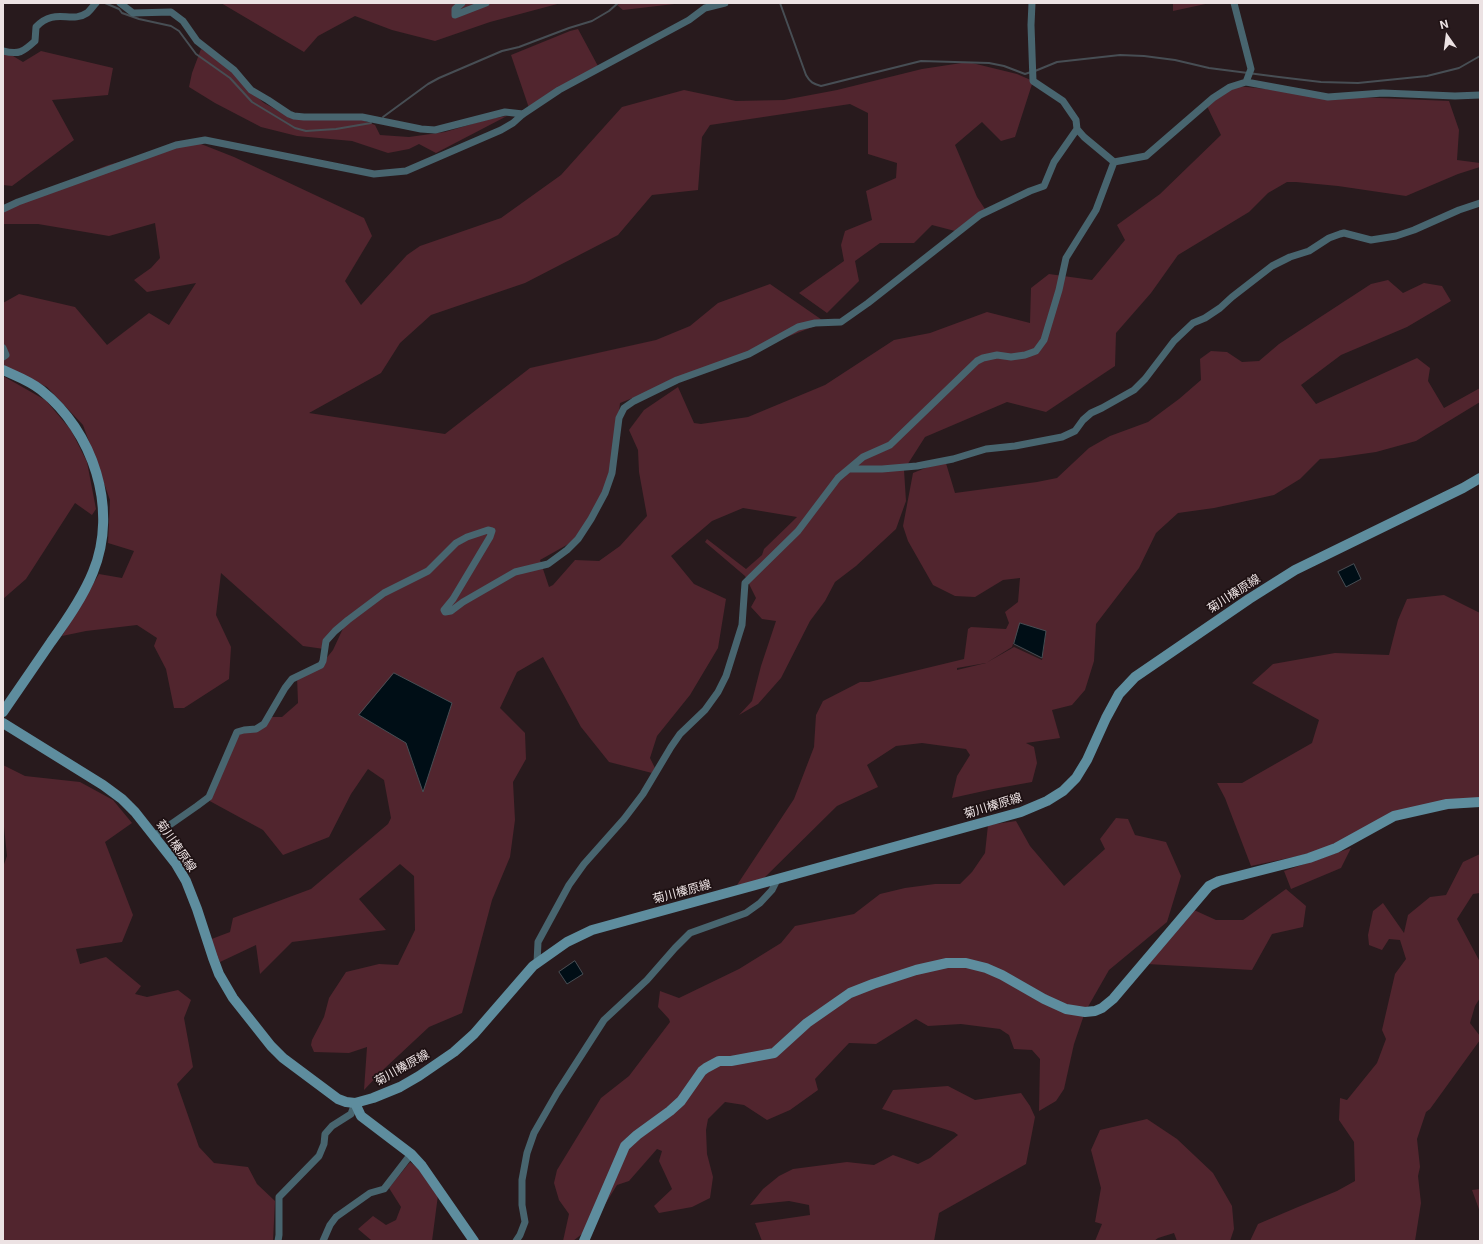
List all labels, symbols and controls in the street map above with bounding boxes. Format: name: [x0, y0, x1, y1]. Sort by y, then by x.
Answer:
north arrow: [1427, 16, 1467, 56]
text: N: [1438, 17, 1450, 32]
street label: 菊川榛原線: [1205, 572, 1263, 616]
street label: 菊川榛原線: [962, 790, 1024, 822]
street label: 菊川榛原線: [153, 817, 199, 875]
street label: 菊川榛原線: [651, 877, 713, 907]
street label: 菊川榛原線: [372, 1047, 432, 1089]

